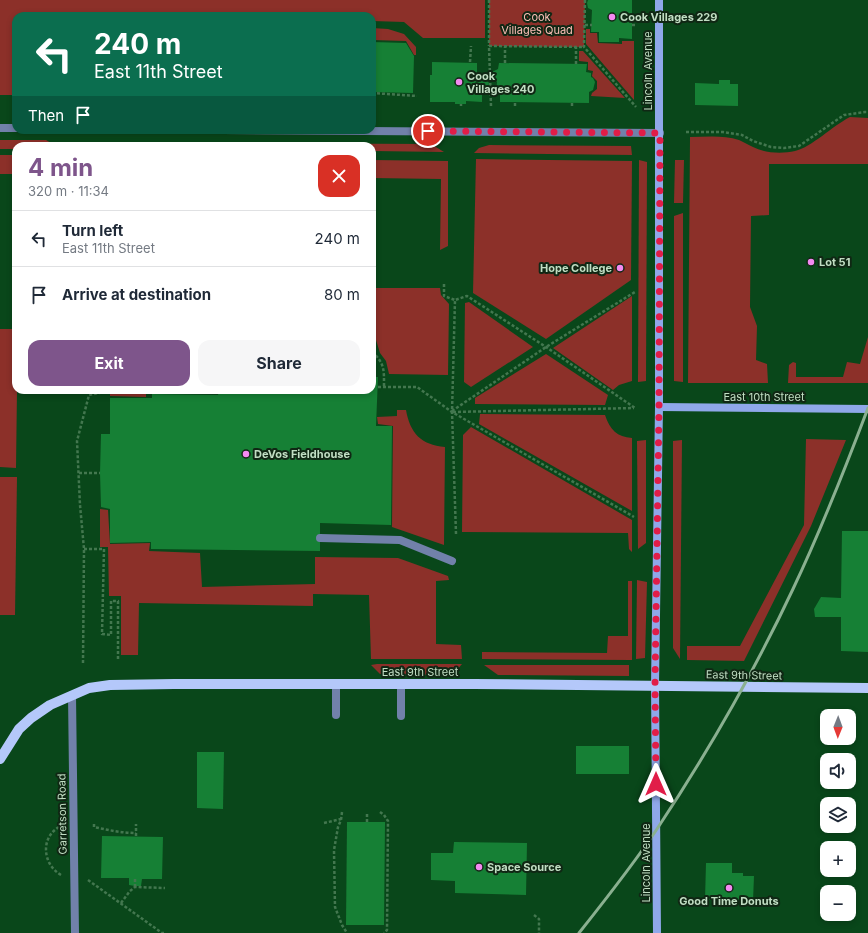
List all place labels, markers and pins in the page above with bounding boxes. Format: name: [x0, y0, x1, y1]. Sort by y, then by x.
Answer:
place label: Cook Villages 229: [620, 10, 717, 24]
marker: Cook Villages 229: [607, 12, 617, 22]
place label: Cook Villages 240: [467, 69, 534, 96]
marker: Cook Villages 240: [454, 77, 464, 87]
pin: [411, 114, 445, 148]
place label: Lot 51: [819, 255, 851, 269]
marker: Lot 51: [806, 257, 816, 267]
place label: Hope College: [540, 261, 612, 275]
marker: Hope College: [615, 263, 625, 273]
place label: DeVos Fieldhouse: [254, 447, 350, 461]
marker: DeVos Fieldhouse: [241, 449, 251, 459]
place label: Space Source: [487, 860, 562, 874]
marker: Space Source: [474, 862, 484, 872]
marker: Good Time Donuts: [724, 883, 734, 893]
place label: Good Time Donuts: [679, 894, 779, 908]

